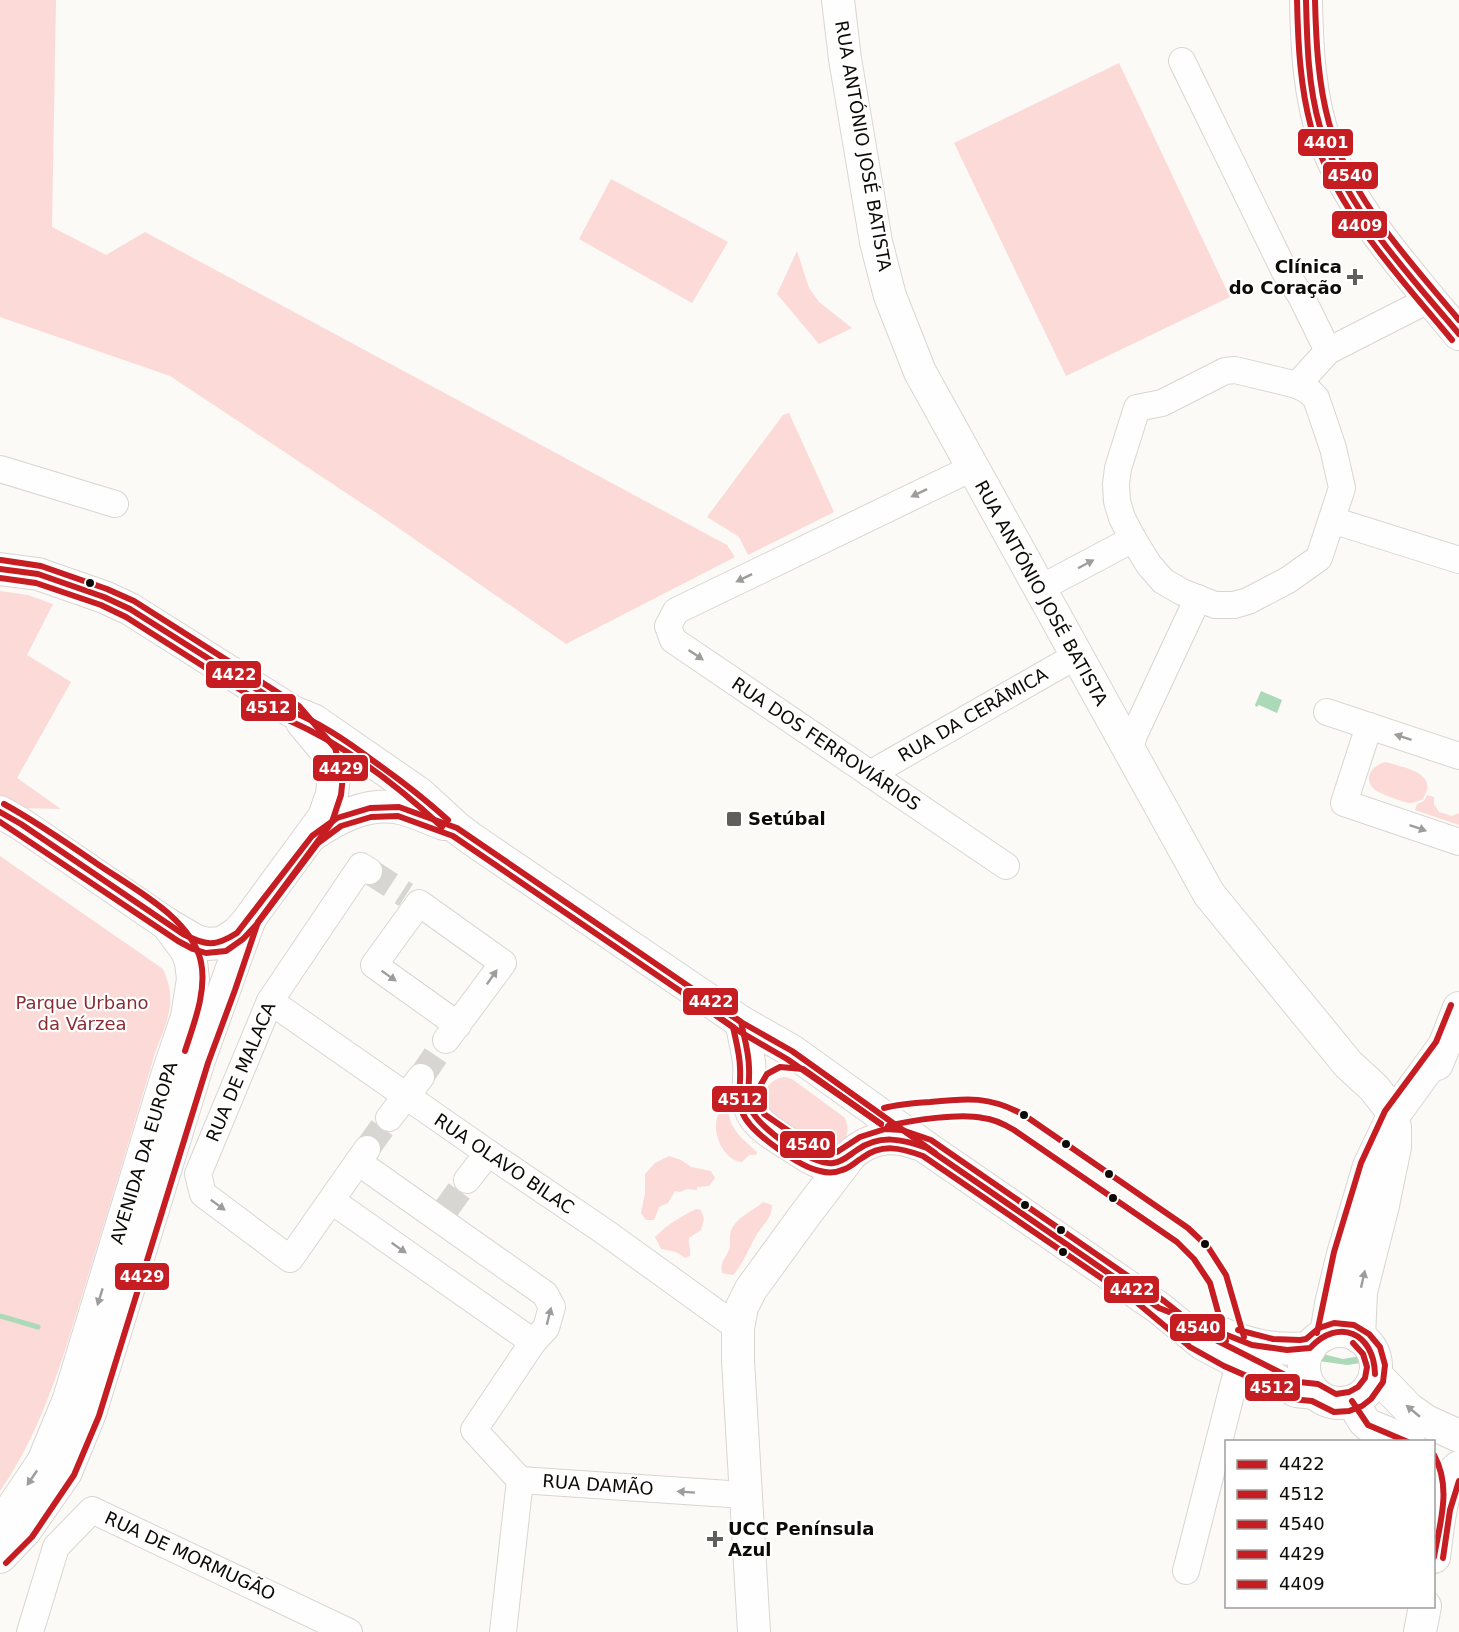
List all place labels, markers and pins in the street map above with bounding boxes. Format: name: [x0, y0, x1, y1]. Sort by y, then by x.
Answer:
place label: Clínica do Coração: [1229, 256, 1342, 298]
marker: Clínica do Coração: [1346, 268, 1364, 286]
unlabelled marker: [84, 577, 96, 589]
place label: Setúbal: [748, 808, 826, 829]
marker: Setúbal: [725, 810, 743, 828]
unlabelled marker: [1018, 1109, 1030, 1121]
unlabelled marker: [1060, 1138, 1072, 1150]
unlabelled marker: [1103, 1168, 1115, 1180]
unlabelled marker: [1107, 1192, 1119, 1204]
unlabelled marker: [1019, 1199, 1031, 1211]
unlabelled marker: [1055, 1224, 1067, 1236]
unlabelled marker: [1199, 1238, 1211, 1250]
unlabelled marker: [1057, 1246, 1069, 1258]
place label: UCC Península Azul: [728, 1518, 874, 1560]
marker: UCC Península Azul: [706, 1530, 724, 1548]

